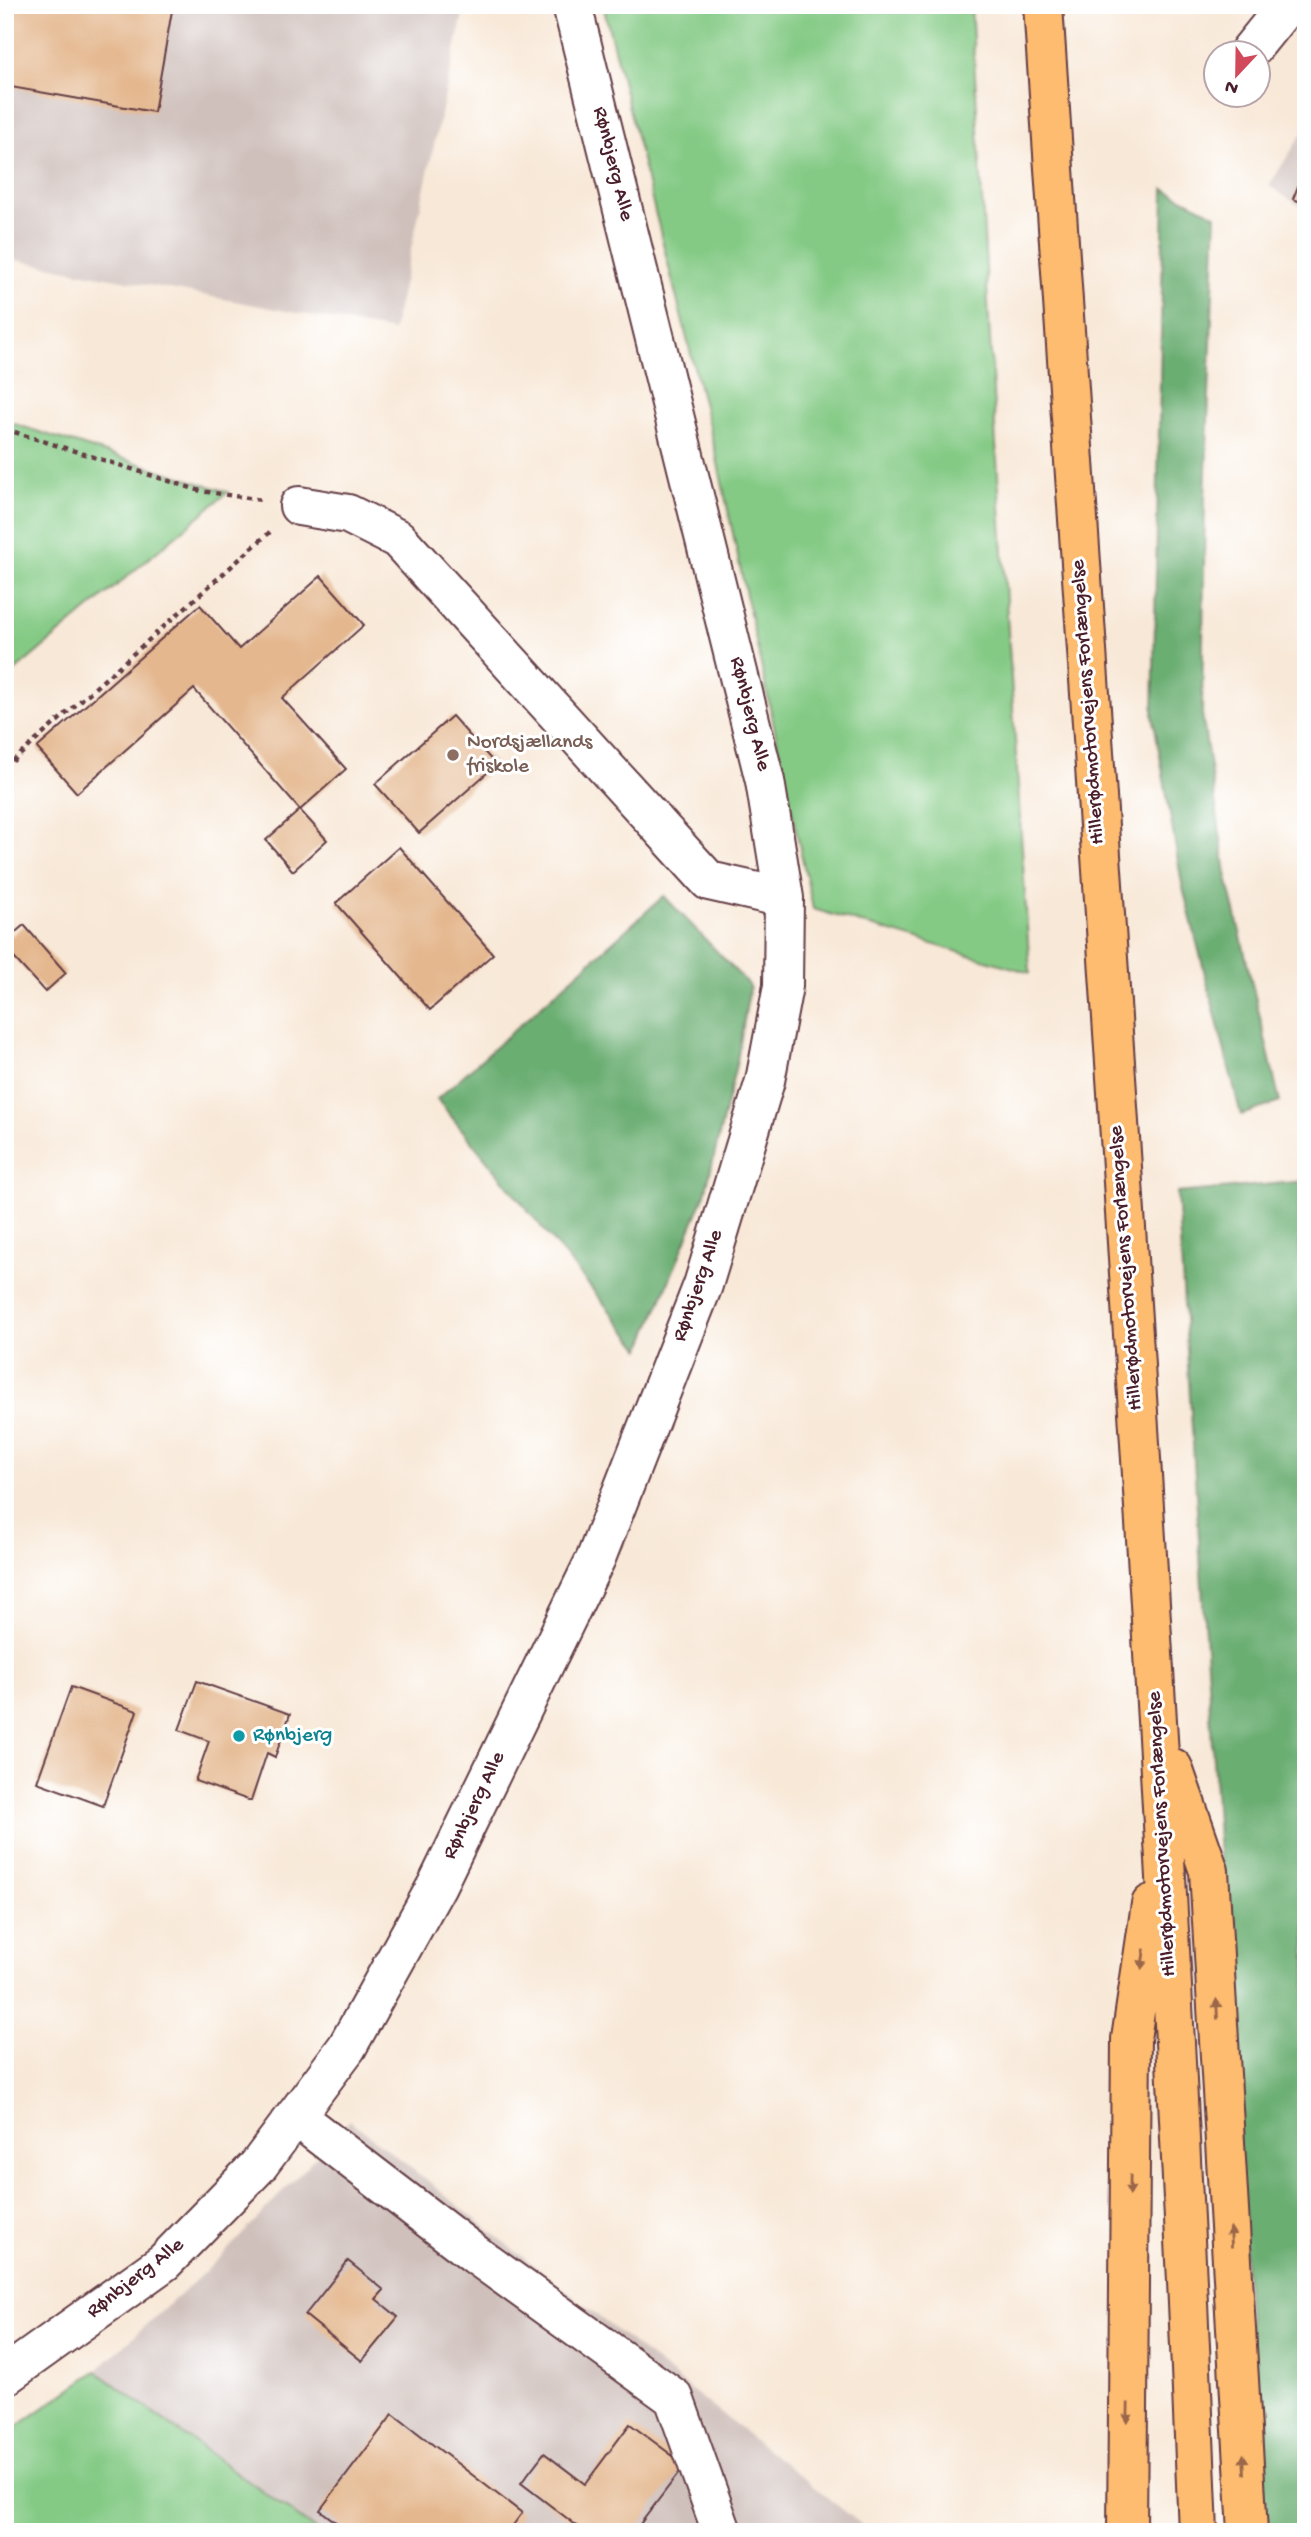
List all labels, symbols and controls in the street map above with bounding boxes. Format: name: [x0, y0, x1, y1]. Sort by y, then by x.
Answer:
north arrow: [1202, 38, 1272, 108]
text: N: [1222, 74, 1242, 100]
street label: Rønbjerg Alle: [586, 104, 639, 225]
street label: Hillerødmotorvejens Forlængelse: [1066, 558, 1111, 845]
street label: Rønbjerg Alle: [723, 654, 776, 775]
place label: Nordsjællands friskole: [466, 731, 594, 780]
marker: Nordsjællands friskole: [445, 747, 461, 763]
street label: Hillerødmotorvejens Forlængelse: [1104, 1124, 1149, 1411]
street label: Rønbjerg Alle: [668, 1226, 730, 1345]
street label: Hillerødmotorvejens Forlængelse: [1143, 1690, 1183, 1977]
place label: Rønbjerg: [253, 1724, 332, 1749]
marker: Rønbjerg: [231, 1728, 247, 1744]
street label: Rønbjerg Alle: [438, 1747, 512, 1864]
one-way arrow: [1137, 1948, 1148, 1970]
one-way arrow: [1212, 1998, 1223, 2020]
one-way arrow: [1124, 2175, 1136, 2197]
one-way arrow: [1225, 2225, 1236, 2247]
street label: Rønbjerg Alle: [82, 2233, 191, 2325]
one-way arrow: [1122, 2402, 1134, 2424]
one-way arrow: [1238, 2452, 1249, 2474]

